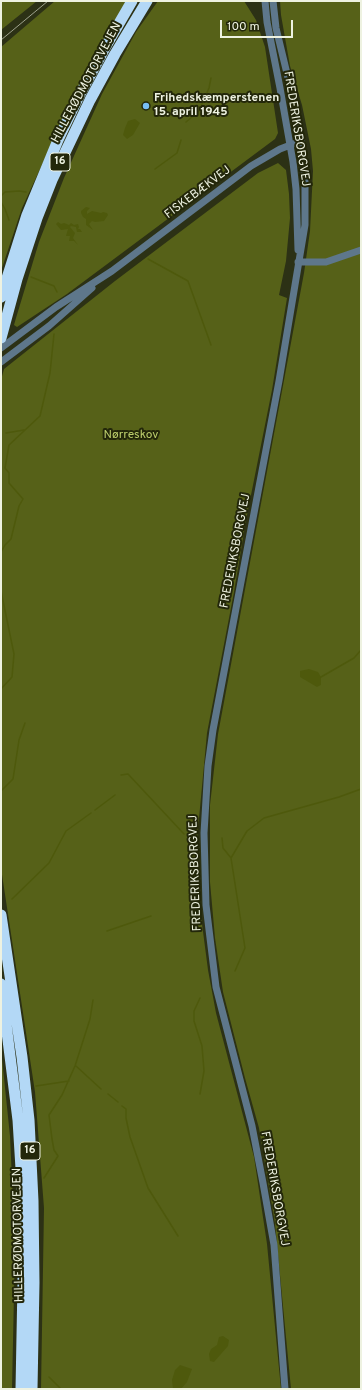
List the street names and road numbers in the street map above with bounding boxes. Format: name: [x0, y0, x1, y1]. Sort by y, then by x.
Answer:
street label: HILLERØDMOTORVEJEN: [49, 20, 125, 146]
street label: FREDERIKSBORGVEJ: [280, 70, 312, 188]
road number: 16: [50, 153, 70, 171]
street label: FISKEBÆKVEJ: [162, 163, 234, 223]
street label: FREDERIKSBORGVEJ: [218, 492, 254, 610]
street label: FREDERIKSBORGVEJ: [187, 814, 205, 932]
street label: FREDERIKSBORGVEJ: [257, 1130, 291, 1248]
road number: 16: [20, 1142, 40, 1160]
street label: HILLERØDMOTORVEJEN: [11, 1168, 27, 1302]

